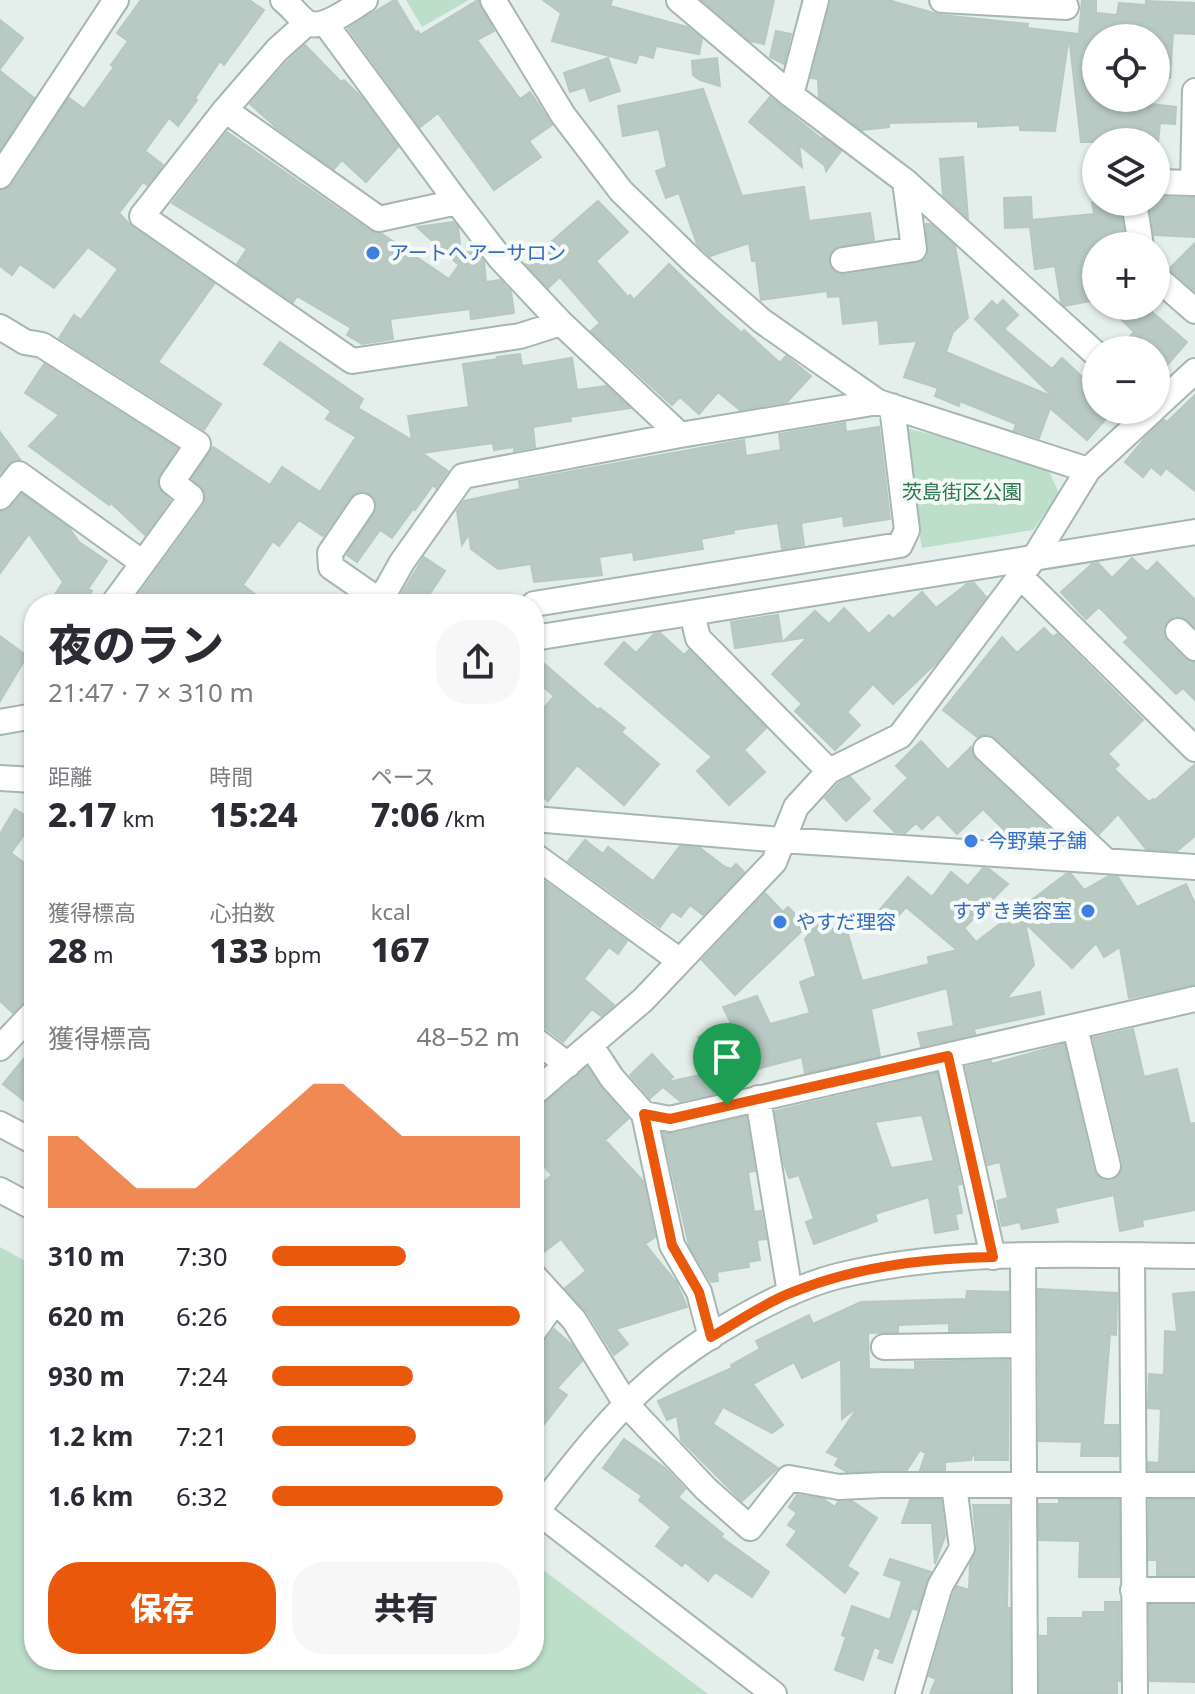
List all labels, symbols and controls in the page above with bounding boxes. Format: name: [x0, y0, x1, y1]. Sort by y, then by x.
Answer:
map controls: [1082, 24, 1170, 424]
button: locate: [1082, 24, 1170, 112]
button: layers: [1082, 128, 1170, 216]
button: +: [1082, 232, 1170, 320]
place label: アートヘアーサロン: [389, 239, 566, 266]
marker: アートヘアーサロン: [364, 244, 382, 262]
button: −: [1082, 336, 1170, 424]
park label: 茨島街区公園: [902, 478, 1022, 505]
text: 夜のラン: [48, 614, 224, 674]
button: share: [436, 620, 520, 704]
text: 21:47 · 7 × 310 m: [48, 674, 254, 710]
text: 距離: [48, 761, 92, 791]
text: 時間: [209, 761, 253, 791]
text: ペース: [371, 761, 436, 791]
text: 2.17: [48, 791, 117, 837]
text: 15:24: [209, 791, 298, 837]
text: 7:06: [371, 791, 439, 837]
text: km: [117, 803, 155, 833]
text: /km: [439, 803, 486, 833]
place label: 今野菓子舗: [987, 827, 1087, 854]
marker: 今野菓子舗: [962, 832, 980, 850]
text: kcal: [371, 896, 411, 926]
text: 獲得標高: [48, 897, 136, 927]
text: 心拍数: [209, 897, 275, 927]
place label: すずき美容室: [952, 897, 1072, 924]
marker: すずき美容室: [1079, 902, 1097, 920]
place label: やすだ理容: [796, 908, 896, 935]
marker: やすだ理容: [771, 913, 789, 931]
text: 167: [371, 926, 430, 972]
text: 28: [48, 927, 87, 973]
text: 133: [209, 927, 268, 973]
text: m: [87, 939, 114, 969]
text: bpm: [268, 939, 322, 969]
text: 48–52 m: [416, 1018, 520, 1054]
text: 獲得標高: [48, 1020, 152, 1056]
pin: [693, 1023, 761, 1105]
icon: arrive: [705, 1035, 749, 1079]
text: 310 m: [48, 1238, 125, 1274]
text: 7:30: [176, 1238, 228, 1274]
text: 620 m: [48, 1298, 125, 1334]
text: 6:26: [176, 1298, 228, 1334]
text: 930 m: [48, 1358, 125, 1394]
text: 7:24: [176, 1358, 228, 1394]
text: 1.2 km: [48, 1418, 133, 1454]
text: 7:21: [176, 1418, 228, 1454]
text: 1.6 km: [48, 1478, 133, 1514]
text: 6:32: [176, 1478, 228, 1514]
button: 保存: [48, 1562, 276, 1654]
button: 共有: [292, 1562, 520, 1654]

